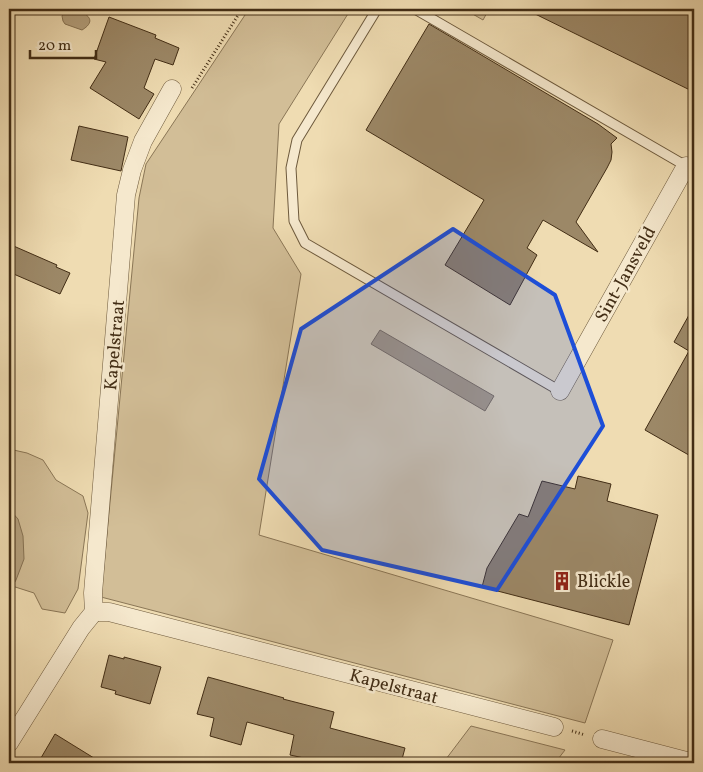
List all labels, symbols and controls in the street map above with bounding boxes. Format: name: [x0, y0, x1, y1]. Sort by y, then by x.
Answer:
scale bar: [30, 28, 96, 60]
text: 20 m: [38, 36, 71, 57]
street label: Sint-Jansveld: [590, 222, 663, 327]
street label: Kapelstraat: [99, 299, 132, 392]
building icon: Blickle: [551, 570, 573, 592]
place label: Blickle: [577, 570, 630, 595]
street label: Kapelstraat: [346, 664, 441, 711]

